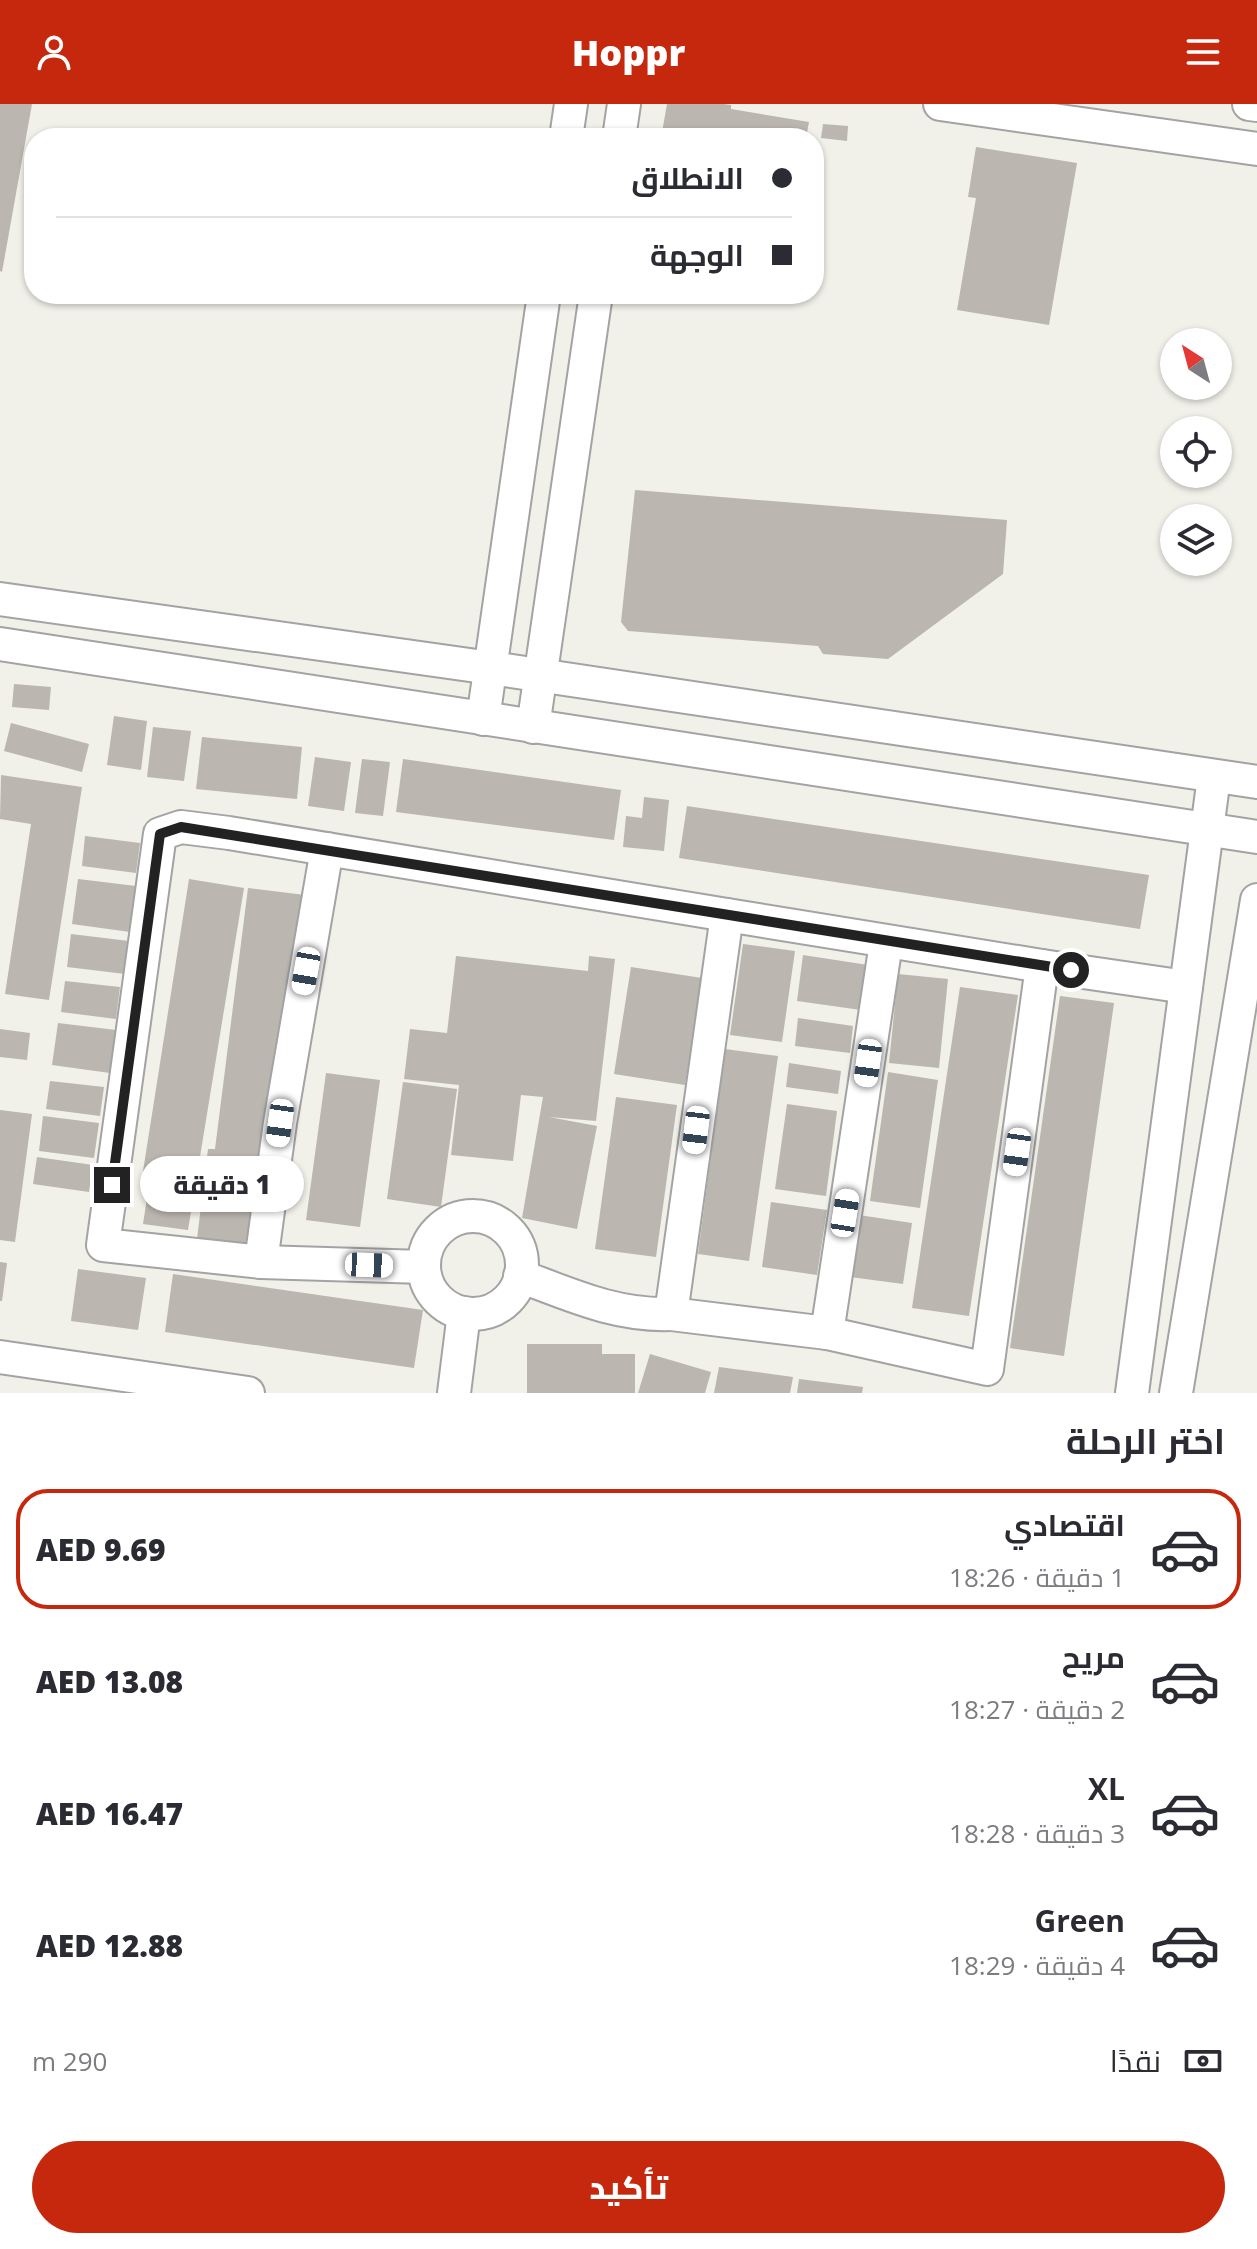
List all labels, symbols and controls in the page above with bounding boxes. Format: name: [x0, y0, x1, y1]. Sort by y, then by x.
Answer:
text: Hoppr: [572, 28, 685, 77]
icon: person: [32, 30, 76, 74]
icon: menu: [1181, 30, 1225, 74]
text: الانطلاق: [631, 157, 744, 198]
text: الوجهة: [650, 234, 744, 275]
north arrow: [1160, 328, 1232, 400]
map controls: [1160, 328, 1232, 576]
button: locate: [1160, 416, 1232, 488]
button: layers: [1160, 504, 1232, 576]
car: [290, 945, 322, 997]
route start: [1053, 952, 1089, 988]
car: [853, 1038, 883, 1088]
car: [265, 1098, 295, 1148]
car: [681, 1105, 711, 1155]
car: [1002, 1127, 1032, 1177]
callout: 1 دقيقة: [140, 1157, 304, 1213]
text: 1 دقيقة: [173, 1166, 271, 1202]
route end: [94, 1167, 130, 1203]
car: [829, 1187, 861, 1239]
car: [345, 1252, 393, 1278]
text: اختر الرحلة: [1066, 1416, 1225, 1465]
text: اقتصادي: [1004, 1504, 1125, 1545]
icon: car: [1149, 1513, 1221, 1585]
text: AED 9.69: [36, 1529, 165, 1570]
text: 1 دقيقة · 18:26: [949, 1559, 1125, 1595]
text: مريح: [1062, 1636, 1125, 1677]
icon: car: [1149, 1645, 1221, 1717]
text: AED 13.08: [36, 1661, 183, 1702]
text: 2 دقيقة · 18:27: [949, 1691, 1125, 1727]
text: XL: [1088, 1768, 1125, 1809]
icon: car: [1149, 1777, 1221, 1849]
text: AED 16.47: [36, 1793, 183, 1834]
text: 3 دقيقة · 18:28: [949, 1815, 1125, 1851]
text: Green: [1034, 1900, 1125, 1941]
icon: car: [1149, 1909, 1221, 1981]
text: AED 12.88: [36, 1925, 183, 1966]
text: 4 دقيقة · 18:29: [949, 1947, 1125, 1983]
icon: cash: [1181, 2039, 1225, 2083]
text: نقدًا: [1110, 2040, 1161, 2081]
text: 290 m: [32, 2043, 107, 2079]
button: تأكيد: [32, 2141, 1225, 2233]

